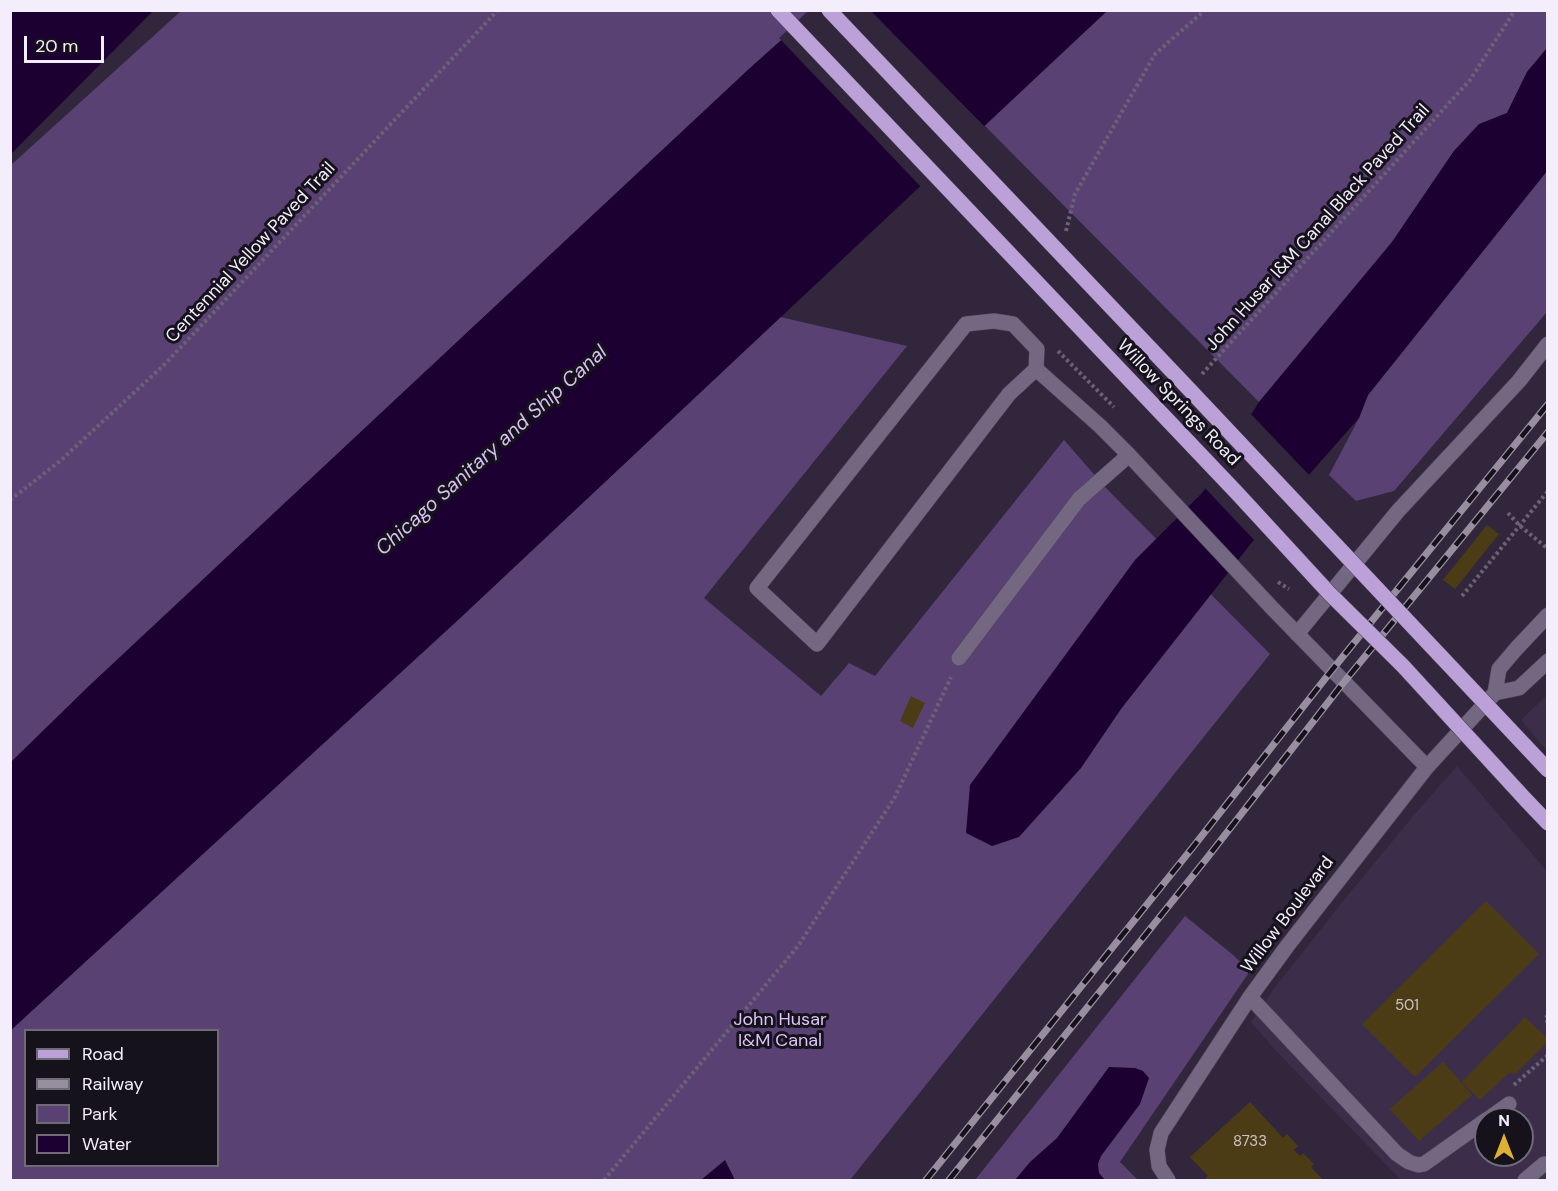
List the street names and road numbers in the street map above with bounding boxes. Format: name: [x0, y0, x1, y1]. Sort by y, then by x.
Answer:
street label: John Husar I&M Canal Black Paved Trail: [1201, 100, 1435, 356]
street label: Centennial Yellow Paved Trail: [162, 158, 340, 348]
street label: Willow Springs Road: [1112, 335, 1244, 471]
street label: Willow Boulevard: [1237, 852, 1339, 978]

